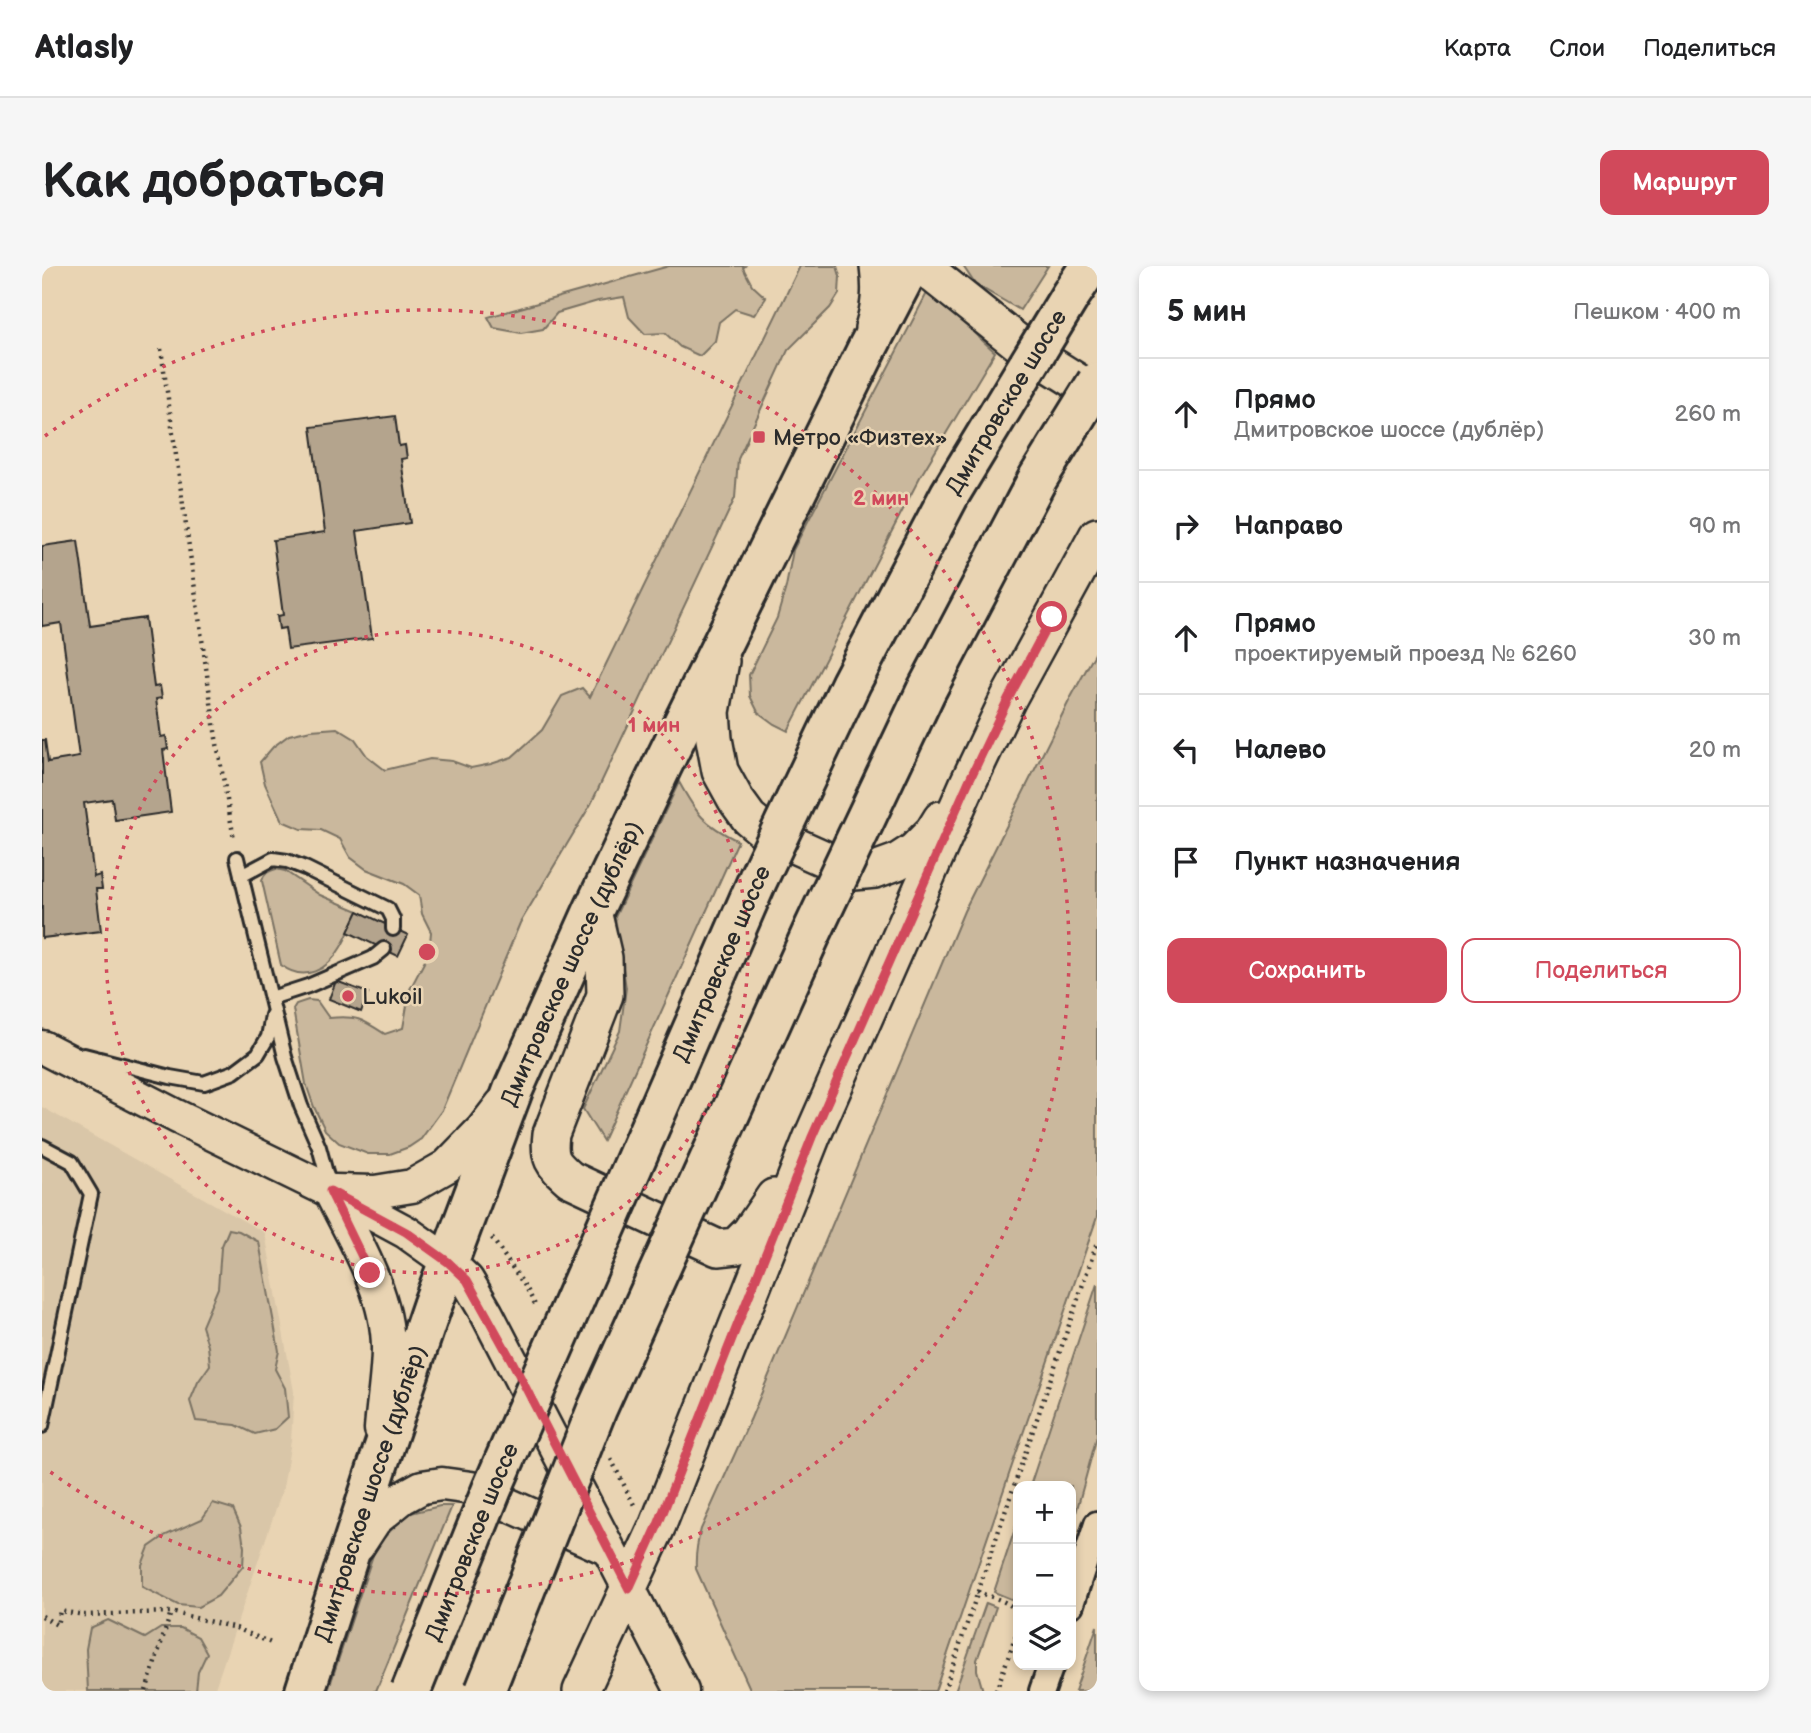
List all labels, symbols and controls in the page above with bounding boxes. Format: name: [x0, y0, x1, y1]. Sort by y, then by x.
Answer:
text: Atlasly: [35, 28, 133, 68]
text: Карта: [1444, 34, 1511, 63]
text: Слои: [1549, 34, 1605, 63]
text: Поделиться: [1643, 34, 1776, 63]
button: Маршрут: [1600, 150, 1769, 215]
text: Как добраться: [42, 153, 386, 212]
text: 5 мин: [1167, 294, 1247, 330]
text: Пешком · 400 m: [1573, 298, 1741, 326]
street label: Дмитровское шоссе: [940, 305, 1073, 500]
text: Прямо: [1234, 385, 1316, 416]
icon: ahead: [1167, 395, 1205, 433]
text: 260 m: [1675, 400, 1741, 428]
text: Дмитровское шоссе (дублёр): [1234, 416, 1544, 444]
place label: Метро «Физтех»: [773, 424, 947, 452]
marker: Метро «Физтех»: [751, 429, 767, 445]
text: 2 мин: [853, 486, 909, 511]
icon: right: [1167, 507, 1205, 545]
text: Направо: [1234, 511, 1343, 542]
text: 90 m: [1689, 512, 1741, 540]
route start: [1036, 601, 1067, 632]
text: Прямо: [1234, 609, 1316, 640]
icon: ahead: [1167, 619, 1205, 657]
text: 30 m: [1688, 624, 1741, 652]
text: проектируемый проезд № 6260: [1234, 640, 1577, 668]
text: 1 мин: [628, 713, 680, 738]
icon: left: [1167, 731, 1205, 769]
text: Налево: [1234, 735, 1326, 766]
text: 20 m: [1689, 736, 1741, 764]
street label: Дмитровское шоссе (дублёр): [495, 817, 649, 1111]
icon: arrive: [1167, 843, 1205, 881]
text: Пункт назначения: [1234, 847, 1460, 878]
street label: Дмитровское шоссе: [667, 861, 777, 1066]
button: Сохранить: [1167, 938, 1447, 1003]
button: Поделиться: [1461, 938, 1741, 1003]
centre of rings: [415, 940, 439, 964]
place label: Lukoil: [362, 983, 423, 1011]
marker: Lukoil: [340, 988, 356, 1004]
route end: [354, 1257, 385, 1288]
street label: Дмитровское шоссе (дублёр): [309, 1342, 433, 1645]
street label: Дмитровское шоссе: [420, 1439, 525, 1645]
map controls: [1013, 1481, 1076, 1670]
button: +: [1013, 1481, 1076, 1544]
button: −: [1013, 1544, 1076, 1607]
button: layers: [1013, 1607, 1076, 1670]

